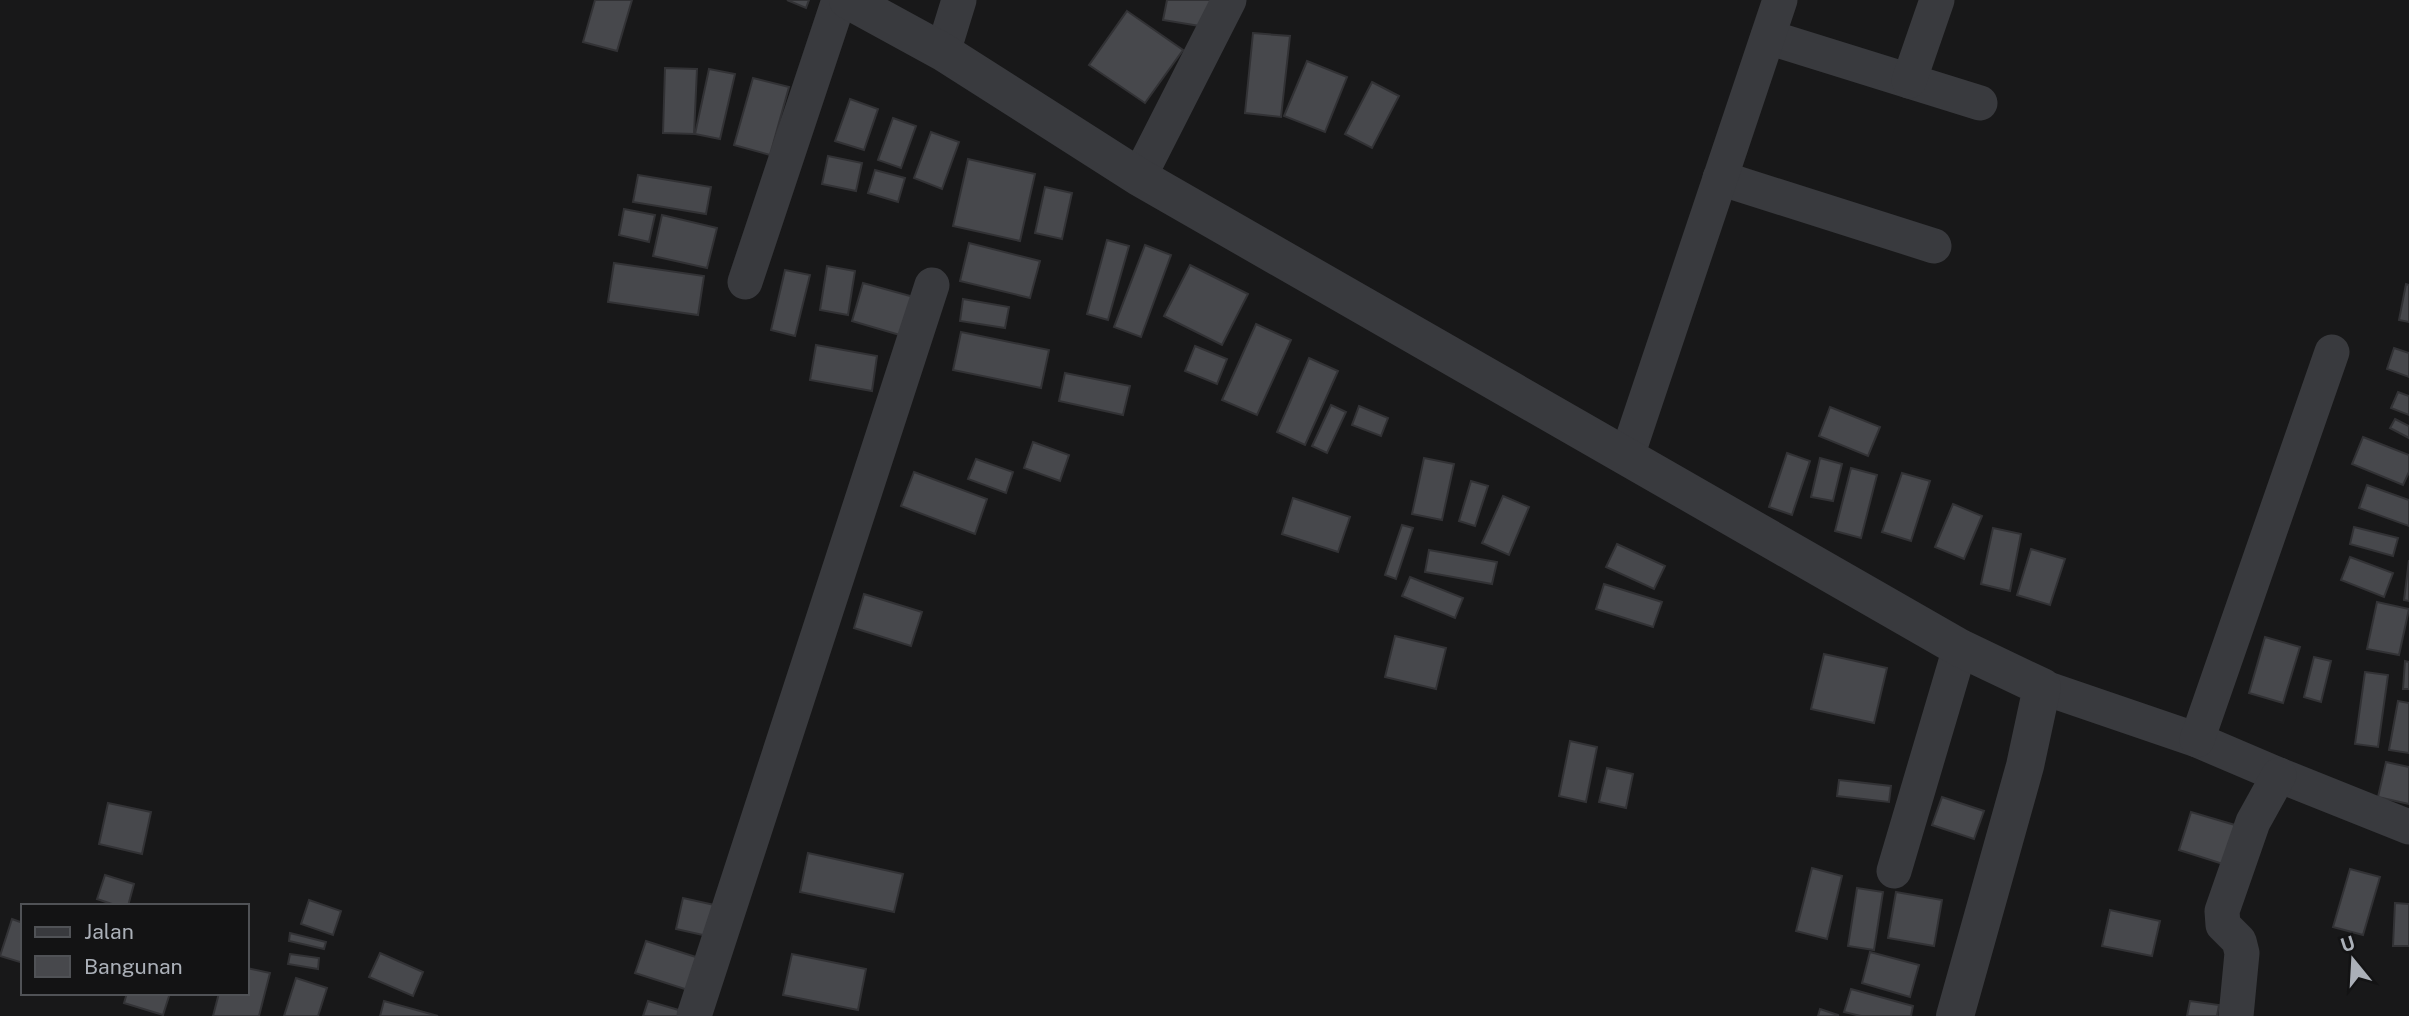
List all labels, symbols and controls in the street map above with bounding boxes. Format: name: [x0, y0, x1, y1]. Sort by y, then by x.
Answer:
legend: [21, 904, 248, 995]
text: Jalan: [84, 919, 134, 944]
north arrow: [2318, 925, 2388, 995]
text: U: [2338, 931, 2358, 956]
text: Bangunan: [84, 954, 183, 979]

